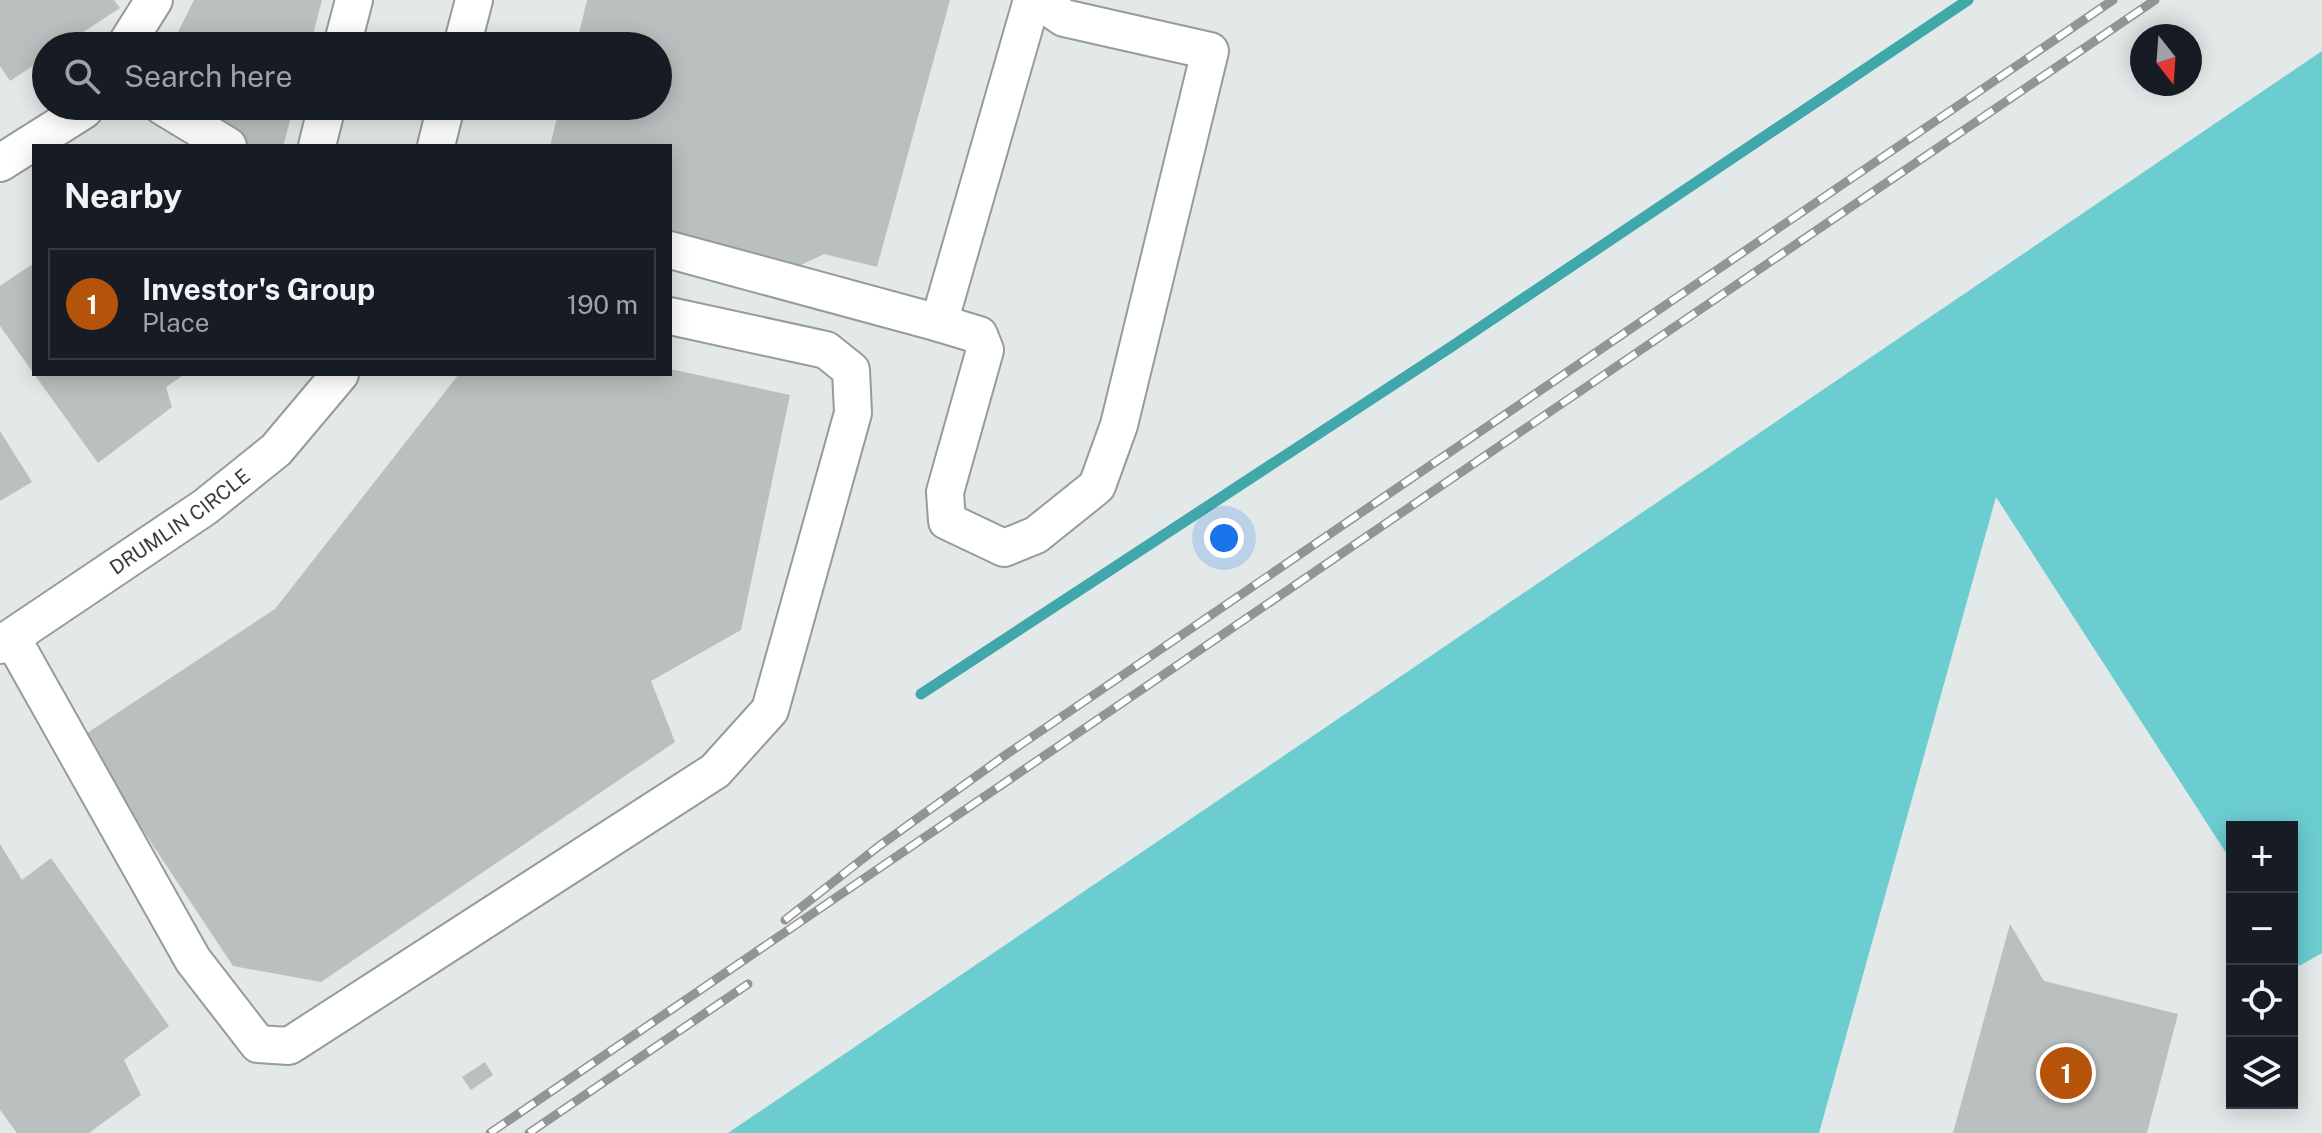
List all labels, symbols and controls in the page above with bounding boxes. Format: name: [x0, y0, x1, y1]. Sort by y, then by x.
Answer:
north arrow: [2130, 24, 2202, 96]
search box: [32, 32, 672, 120]
icon: search: [60, 54, 104, 98]
text: Search here: [124, 58, 292, 94]
text: Nearby: [64, 176, 182, 216]
text: Investor's Group: [142, 271, 375, 307]
text: 1: [86, 289, 98, 320]
text: 190 m: [567, 289, 638, 320]
text: Place: [142, 307, 209, 338]
street label: DRUMLIN CIRCLE: [105, 464, 255, 580]
your location: [1204, 518, 1244, 558]
map controls: [2226, 821, 2298, 1109]
button: +: [2226, 821, 2298, 893]
button: −: [2226, 893, 2298, 965]
button: locate: [2226, 965, 2298, 1037]
button: layers: [2226, 1037, 2298, 1109]
pin: 1: [2040, 1043, 2092, 1103]

